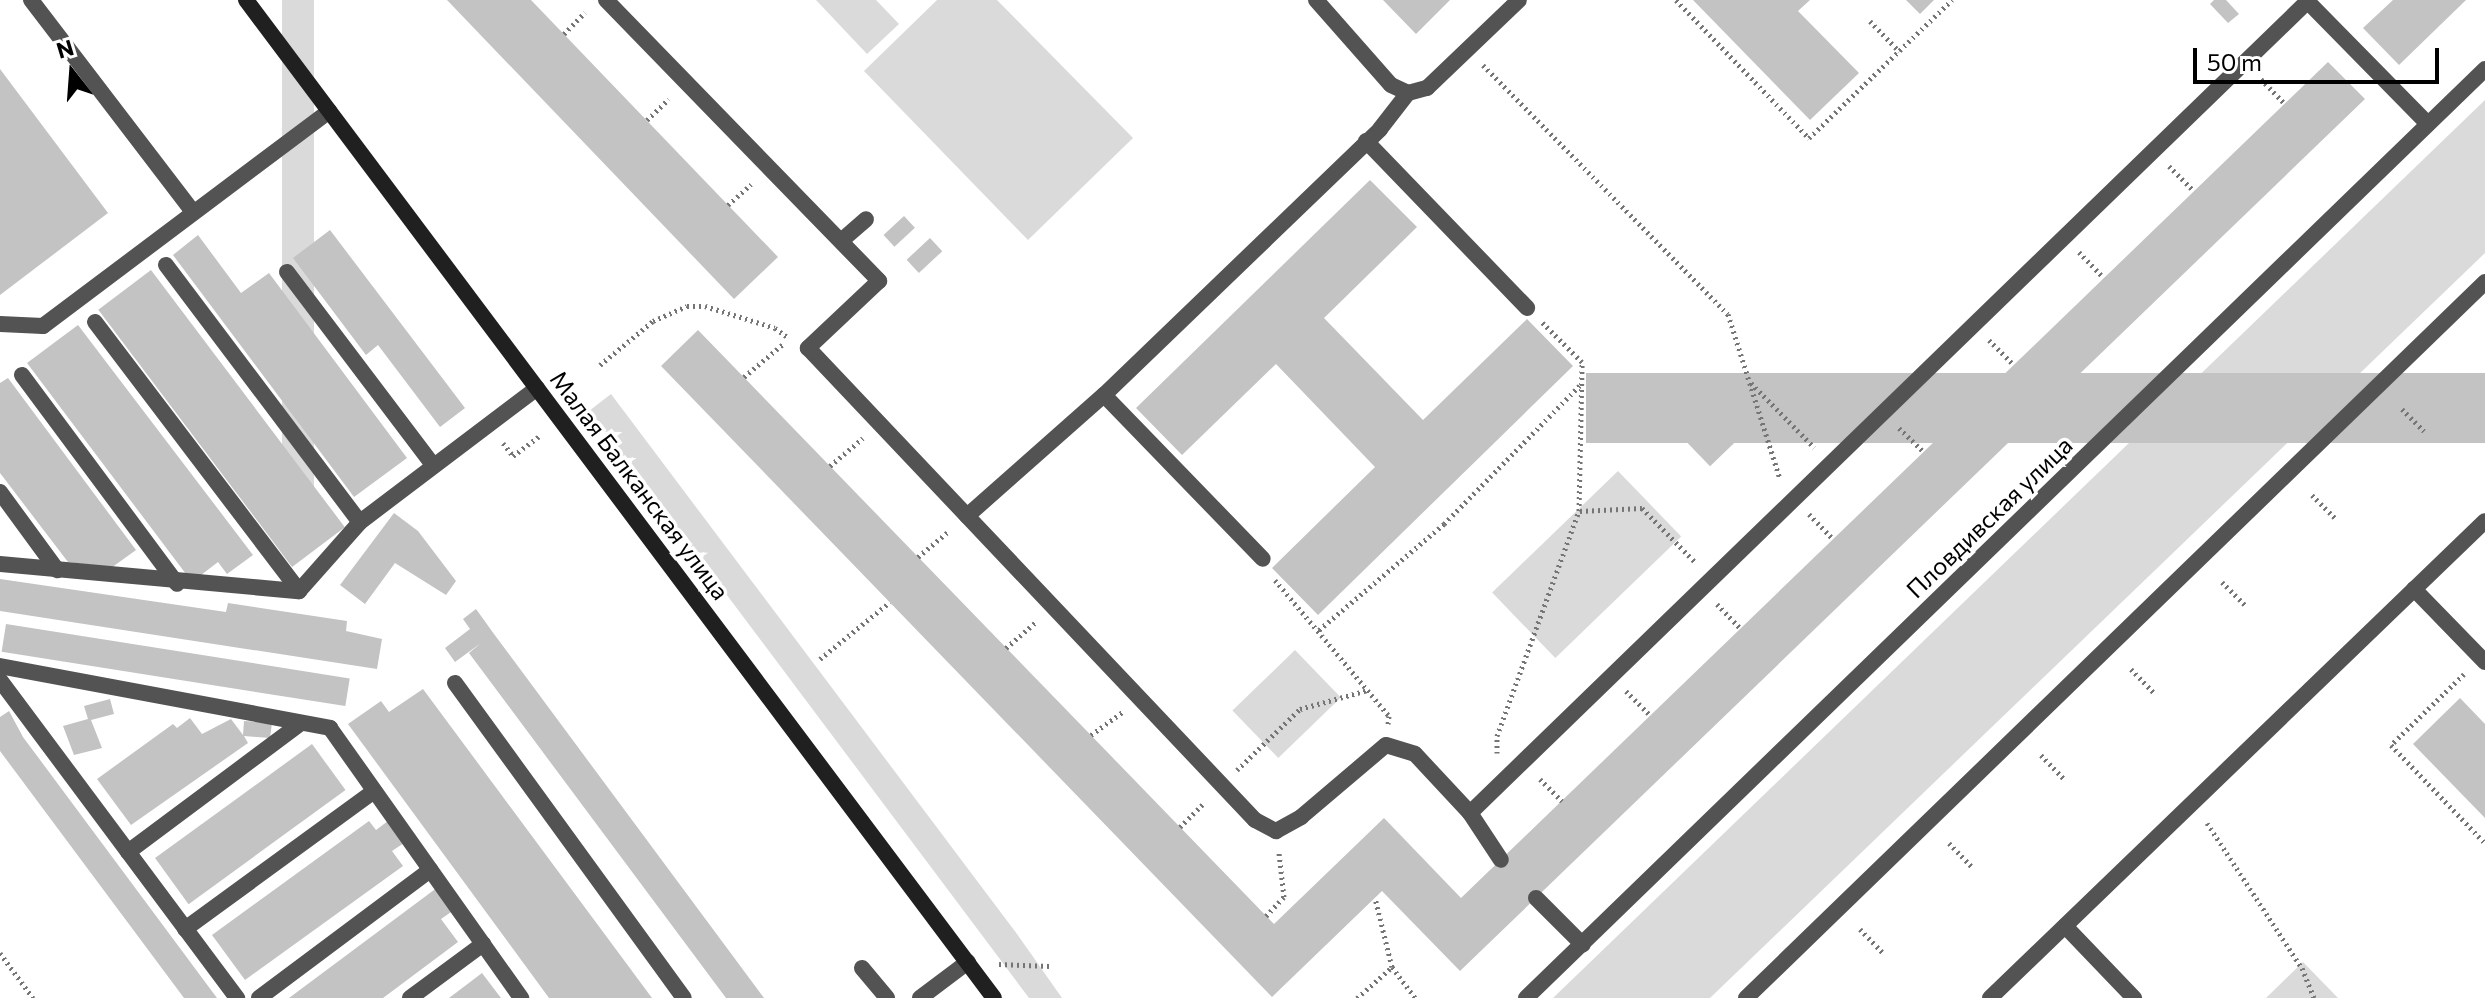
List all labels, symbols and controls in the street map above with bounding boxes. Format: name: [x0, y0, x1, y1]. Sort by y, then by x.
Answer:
north arrow: [32, 32, 112, 112]
scale bar: [2197, 32, 2443, 82]
text: N: [53, 33, 77, 64]
text: 50 m: [2207, 47, 2262, 76]
street label: Малая Балканская улица: [545, 365, 735, 605]
street label: Пловдивская улица: [1900, 430, 2078, 604]

